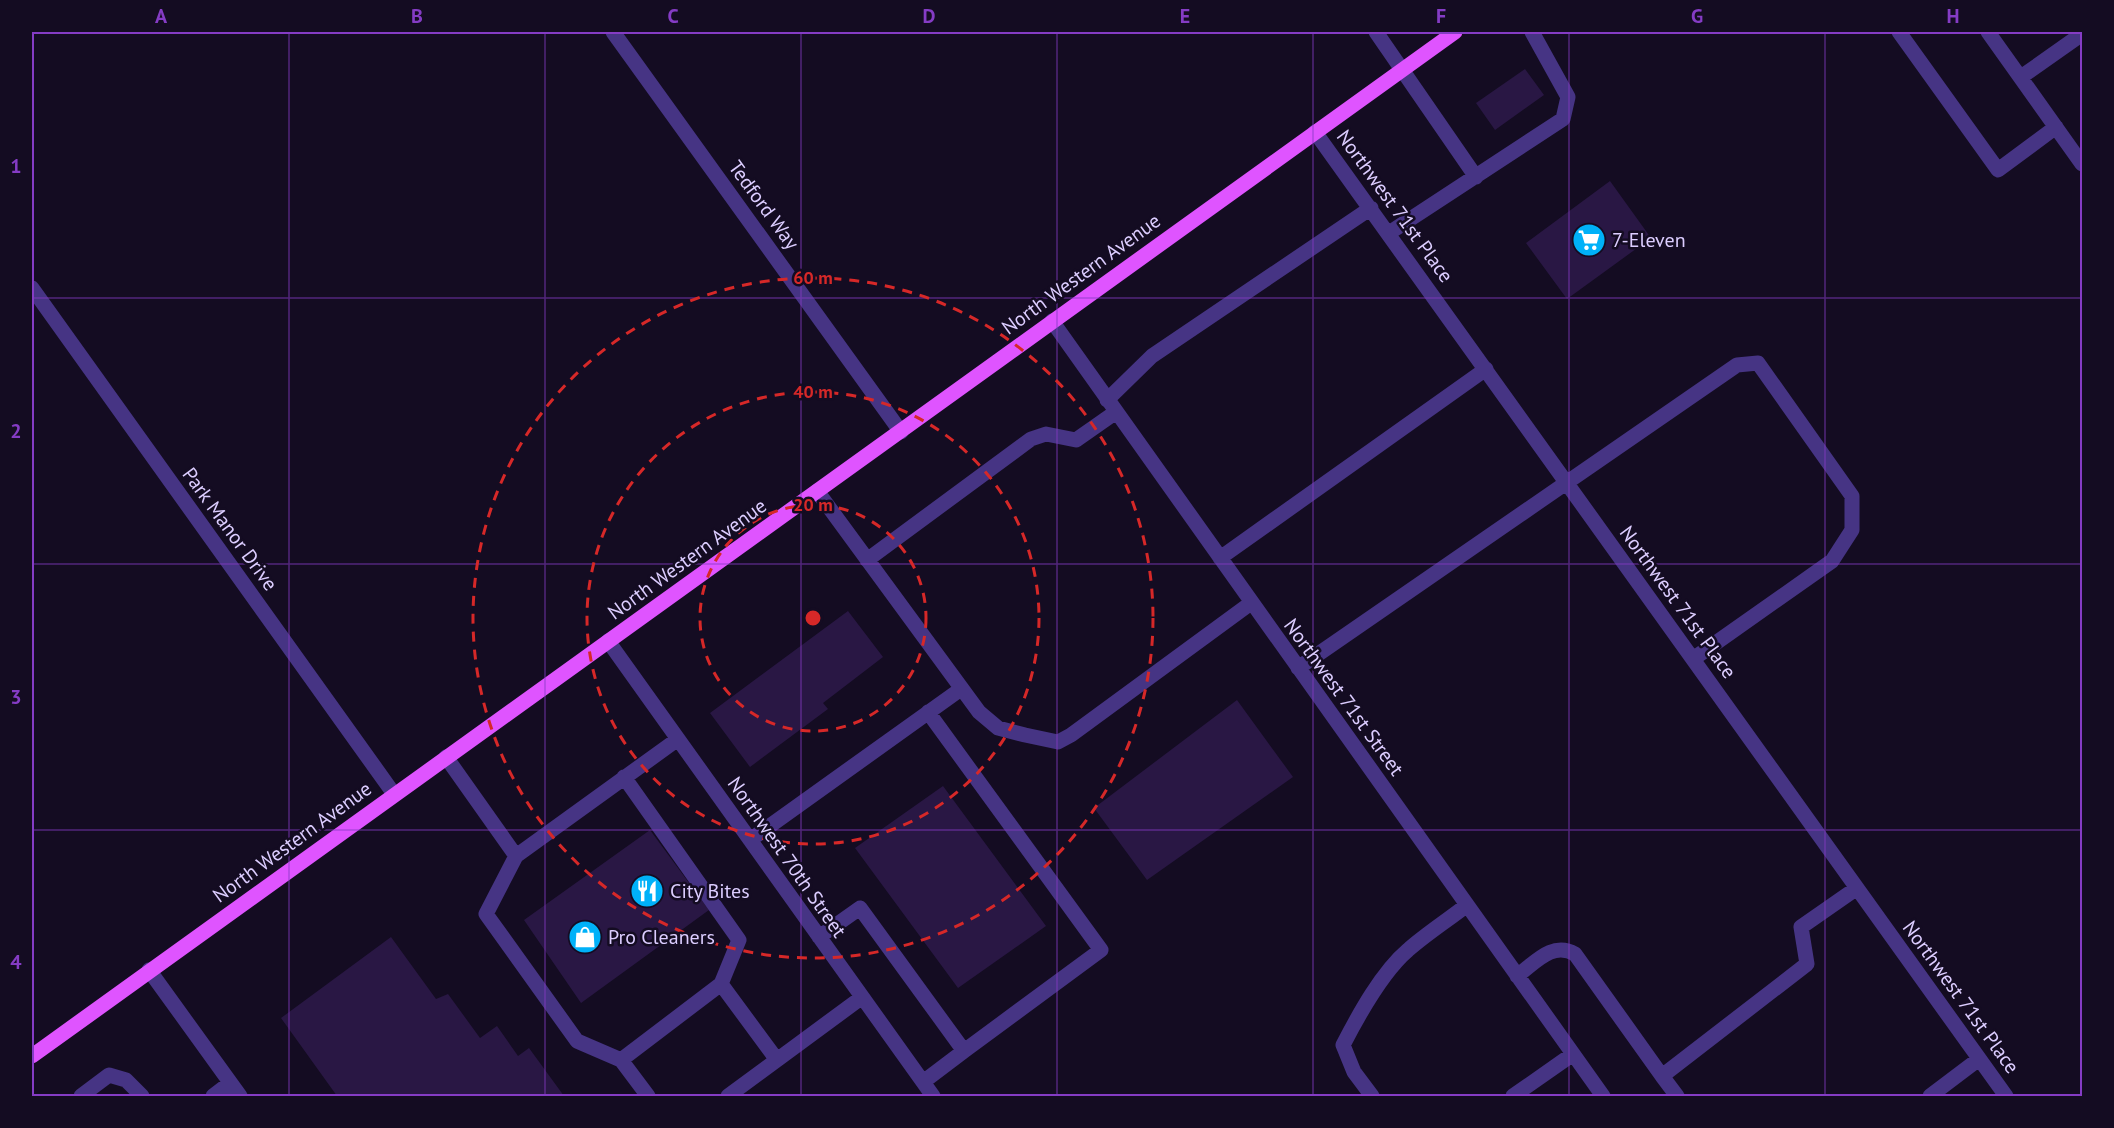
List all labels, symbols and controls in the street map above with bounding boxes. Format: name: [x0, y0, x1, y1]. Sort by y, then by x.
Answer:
text: A: [155, 3, 168, 29]
text: B: [411, 3, 423, 29]
text: C: [667, 3, 679, 29]
text: D: [923, 3, 936, 29]
text: E: [1180, 3, 1190, 29]
text: F: [1436, 3, 1446, 29]
text: G: [1691, 3, 1703, 29]
text: H: [1946, 3, 1960, 29]
street label: Northwest 71st Place: [1331, 125, 1459, 287]
text: 1: [10, 153, 22, 179]
street label: Tedford Way: [723, 155, 805, 255]
street label: North Western Avenue: [996, 208, 1166, 340]
supermarket icon: 7-Eleven: [1571, 222, 1607, 258]
place label: 7-Eleven: [1612, 227, 1686, 253]
text: 60 m: [793, 266, 833, 289]
text: 40 m: [793, 380, 833, 403]
text: 2: [10, 418, 22, 444]
street label: Park Manor Drive: [177, 462, 283, 596]
street label: North Western Avenue: [602, 493, 772, 625]
text: 20 m: [793, 493, 833, 516]
street label: Northwest 71st Place: [1614, 521, 1742, 683]
centre of rings: [803, 608, 823, 628]
street label: Northwest 71st Street: [1278, 613, 1410, 781]
text: 3: [10, 684, 22, 710]
street label: Northwest 70th Street: [722, 772, 852, 943]
street label: North Western Avenue: [207, 776, 377, 908]
restaurant icon: City Bites: [629, 873, 665, 909]
place label: City Bites: [670, 878, 750, 904]
street label: Northwest 71st Place: [1897, 916, 2025, 1078]
shop icon: Pro Cleaners: [567, 919, 603, 955]
place label: Pro Cleaners: [608, 924, 715, 950]
text: 4: [10, 949, 22, 975]

